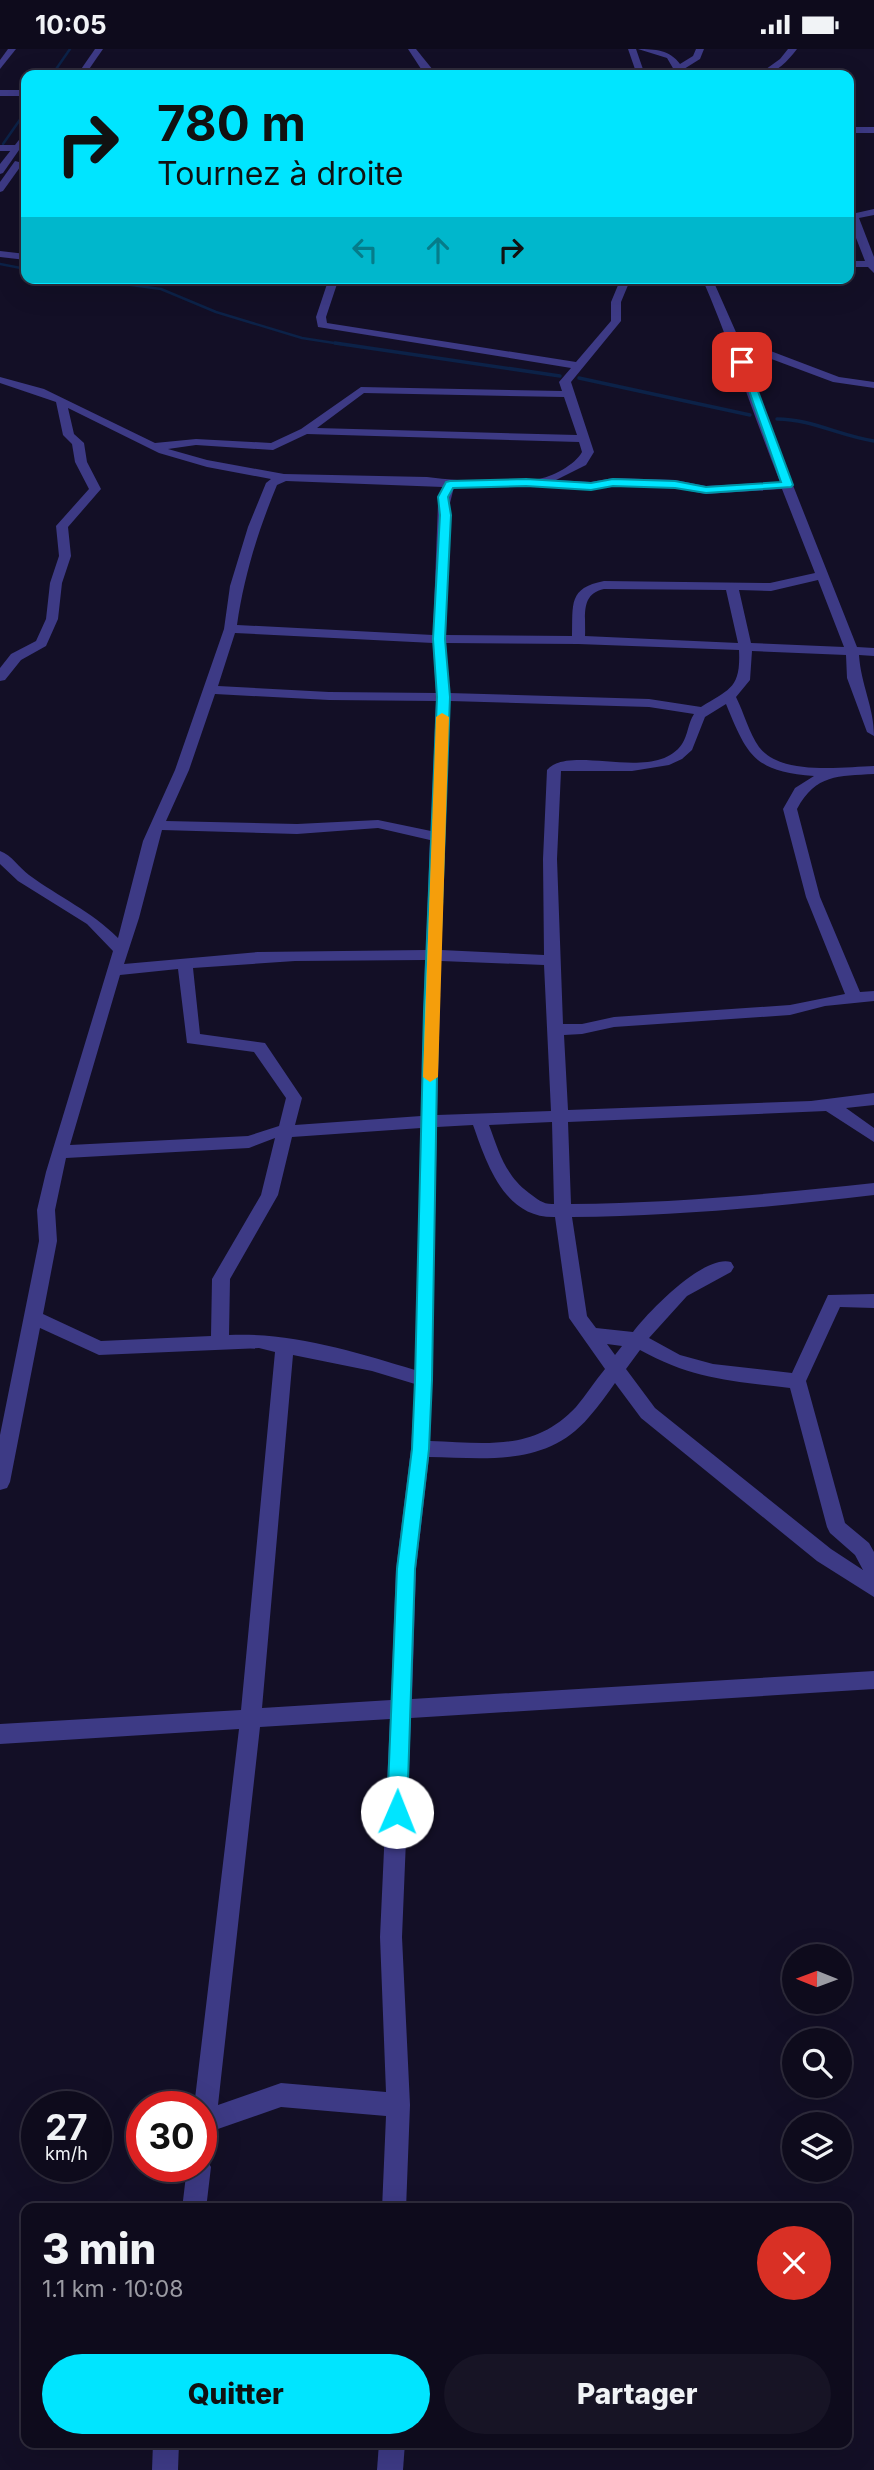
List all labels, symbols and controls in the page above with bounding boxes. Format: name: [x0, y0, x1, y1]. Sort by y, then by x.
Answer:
text: 10:05: [35, 9, 107, 40]
text: 780 m: [157, 94, 306, 153]
icon: right: [42, 98, 133, 189]
text: Tournez à droite: [157, 154, 403, 193]
icon: left: [346, 231, 384, 269]
icon: ahead: [419, 231, 457, 269]
icon: right: [492, 231, 530, 269]
pin: [712, 332, 772, 392]
icon: arrive: [723, 343, 761, 381]
position arrow: [360, 1775, 434, 1849]
north arrow: [782, 1944, 852, 2014]
map controls: [782, 1944, 852, 2182]
button: search: [782, 2028, 852, 2098]
speed limit sign: 30: [126, 2091, 217, 2182]
text: 27: [45, 2106, 88, 2148]
button: layers: [782, 2112, 852, 2182]
text: km/h: [45, 2143, 88, 2164]
text: 3 min: [42, 2223, 156, 2274]
button: close: [757, 2226, 831, 2300]
text: 1.1 km · 10:08: [42, 2275, 183, 2303]
button: Quitter: [42, 2354, 430, 2434]
button: Partager: [444, 2354, 831, 2434]

